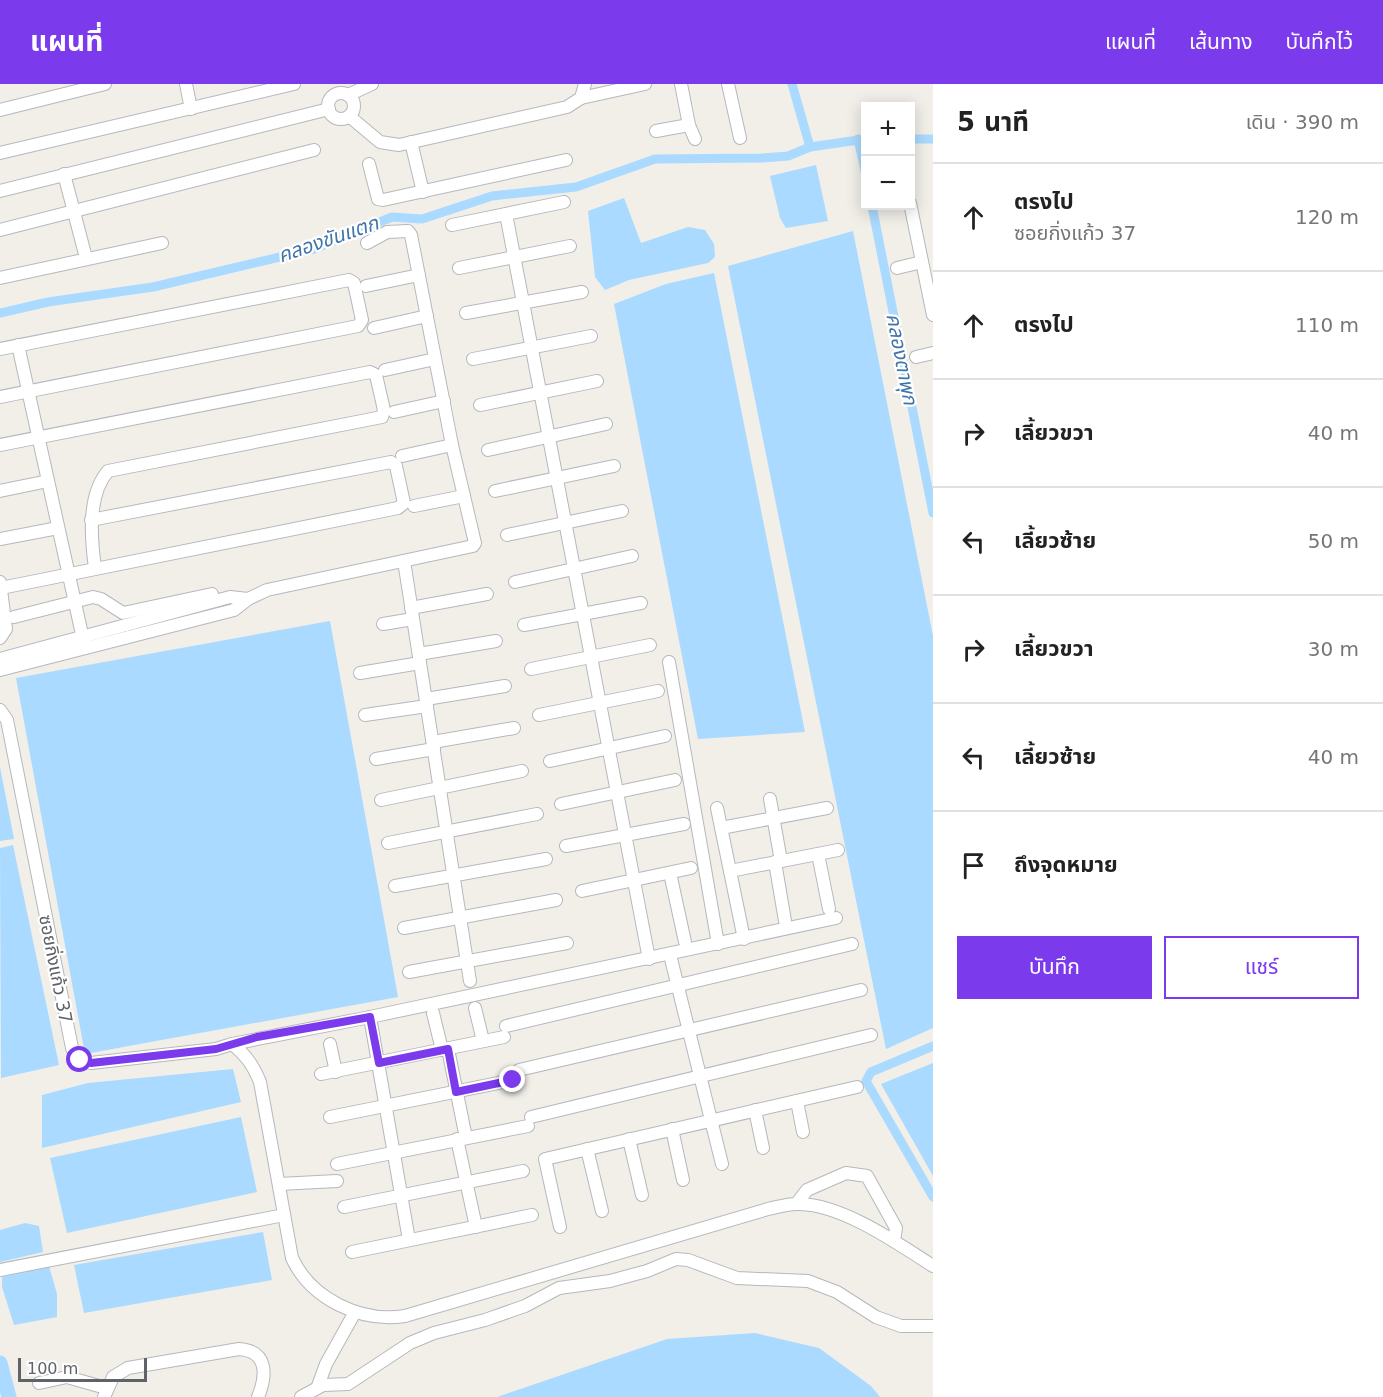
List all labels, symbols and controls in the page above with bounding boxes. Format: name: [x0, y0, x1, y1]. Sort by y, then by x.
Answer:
text: แผนที่: [30, 25, 103, 58]
text: แผนที่: [1105, 30, 1156, 54]
text: เส้นทาง: [1189, 30, 1253, 54]
text: บันทึกไว้: [1286, 30, 1353, 54]
map controls: [861, 102, 915, 210]
button: +: [861, 102, 915, 156]
text: 5 นาที: [957, 107, 1029, 137]
text: เดิน · 390 m: [1246, 110, 1359, 134]
button: −: [861, 156, 915, 210]
text: ตรงไป: [1014, 189, 1074, 214]
icon: ahead: [957, 201, 990, 234]
text: 120 m: [1295, 205, 1359, 229]
water label: คลองขันแตก: [274, 210, 382, 267]
text: ซอยกิ่งแก้ว 37: [1014, 221, 1136, 245]
icon: ahead: [957, 309, 990, 342]
water label: คลองตาพุก: [880, 311, 923, 408]
text: ตรงไป: [1014, 312, 1074, 337]
text: 110 m: [1295, 313, 1359, 337]
icon: right: [957, 417, 990, 450]
text: เลี้ยวขวา: [1014, 420, 1094, 445]
text: 40 m: [1308, 421, 1359, 445]
icon: left: [957, 525, 990, 558]
text: เลี้ยวซ้าย: [1014, 528, 1096, 553]
text: 50 m: [1308, 529, 1359, 553]
icon: right: [957, 633, 990, 666]
text: เลี้ยวขวา: [1014, 636, 1094, 661]
text: 30 m: [1308, 637, 1359, 661]
icon: left: [957, 741, 990, 774]
text: เลี้ยวซ้าย: [1014, 744, 1096, 769]
text: 40 m: [1308, 745, 1359, 769]
icon: arrive: [957, 849, 990, 882]
text: ถึงจุดหมาย: [1014, 852, 1118, 877]
street label: ซอยกิ่งแก้ว 37: [35, 913, 78, 1025]
button: บันทึก: [957, 936, 1152, 999]
button: แชร์: [1164, 936, 1359, 999]
route start: [66, 1046, 92, 1072]
route end: [499, 1066, 525, 1092]
scale bar: [18, 1355, 147, 1382]
text: 100 m: [27, 1359, 78, 1378]

